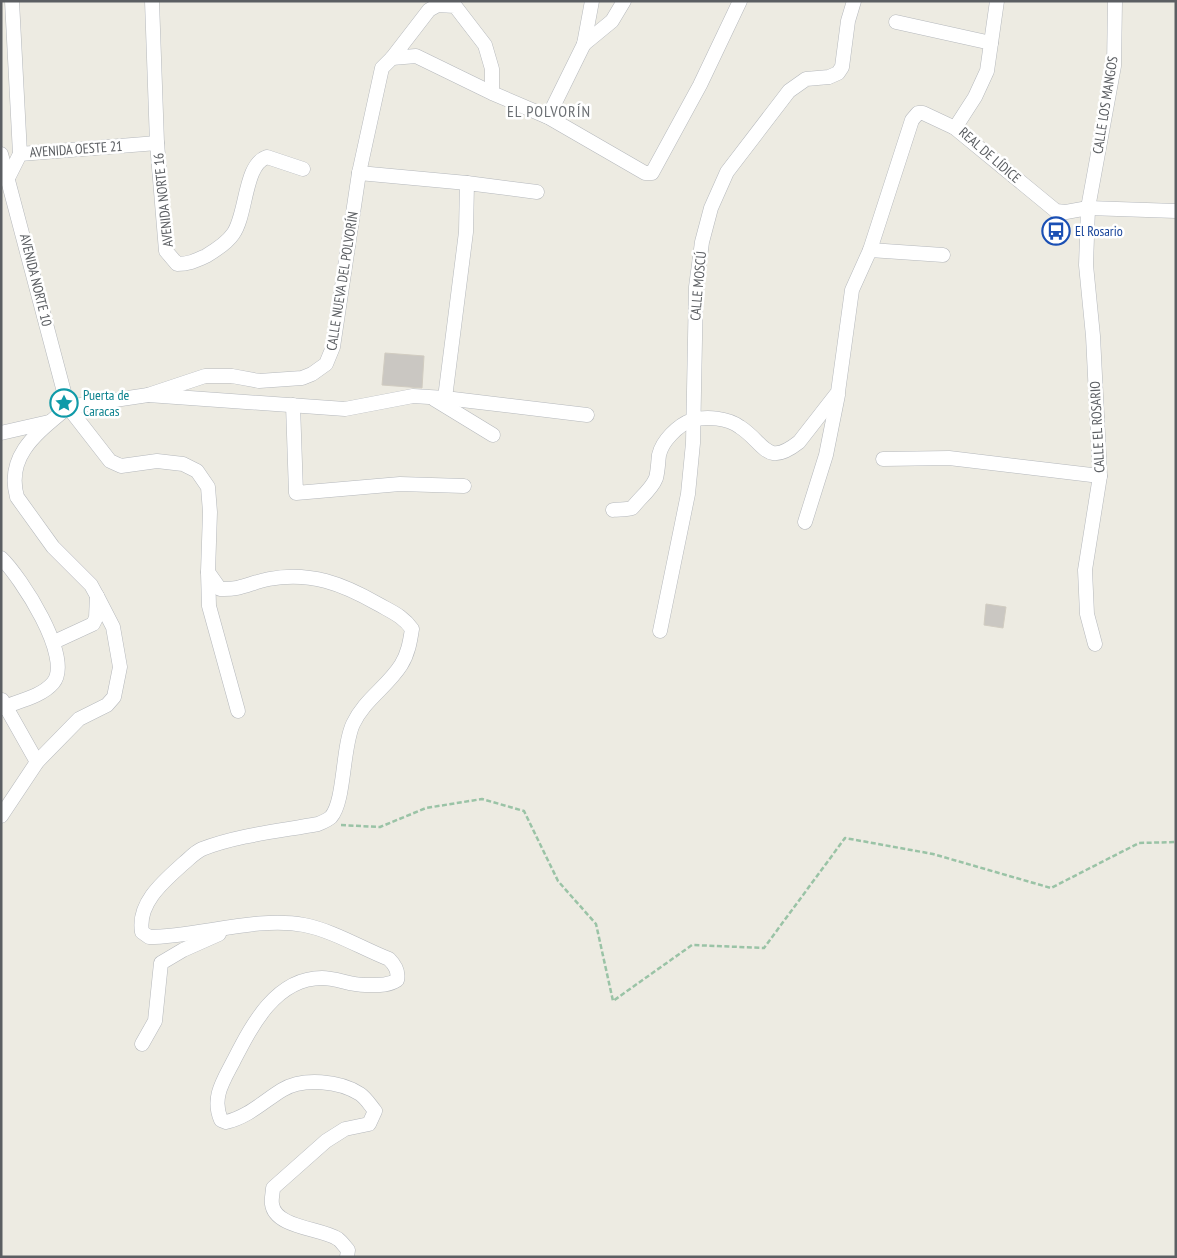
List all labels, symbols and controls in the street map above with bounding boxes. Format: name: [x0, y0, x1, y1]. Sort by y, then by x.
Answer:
street label: CALLE LOS MANGOS: [1088, 55, 1122, 155]
district label: EL POLVORÍN: [507, 101, 591, 121]
street label: REAL DE LÍDICE: [955, 123, 1025, 187]
street label: AVENIDA OESTE 21: [29, 137, 123, 161]
street label: AVENIDA NORTE 16: [149, 152, 177, 248]
street label: CALLE NUEVA DEL POLVORÍN: [322, 210, 362, 352]
bus stop icon: El Rosario: [1041, 216, 1071, 246]
place label: El Rosario: [1075, 222, 1123, 240]
street label: AVENIDA NORTE 10: [16, 232, 56, 328]
street label: CALLE MOSCÚ: [686, 251, 710, 321]
street label: CALLE EL ROSARIO: [1086, 380, 1108, 473]
place label: Puerta de Caracas: [83, 386, 129, 420]
place icon: Puerta de Caracas: [49, 388, 79, 418]

